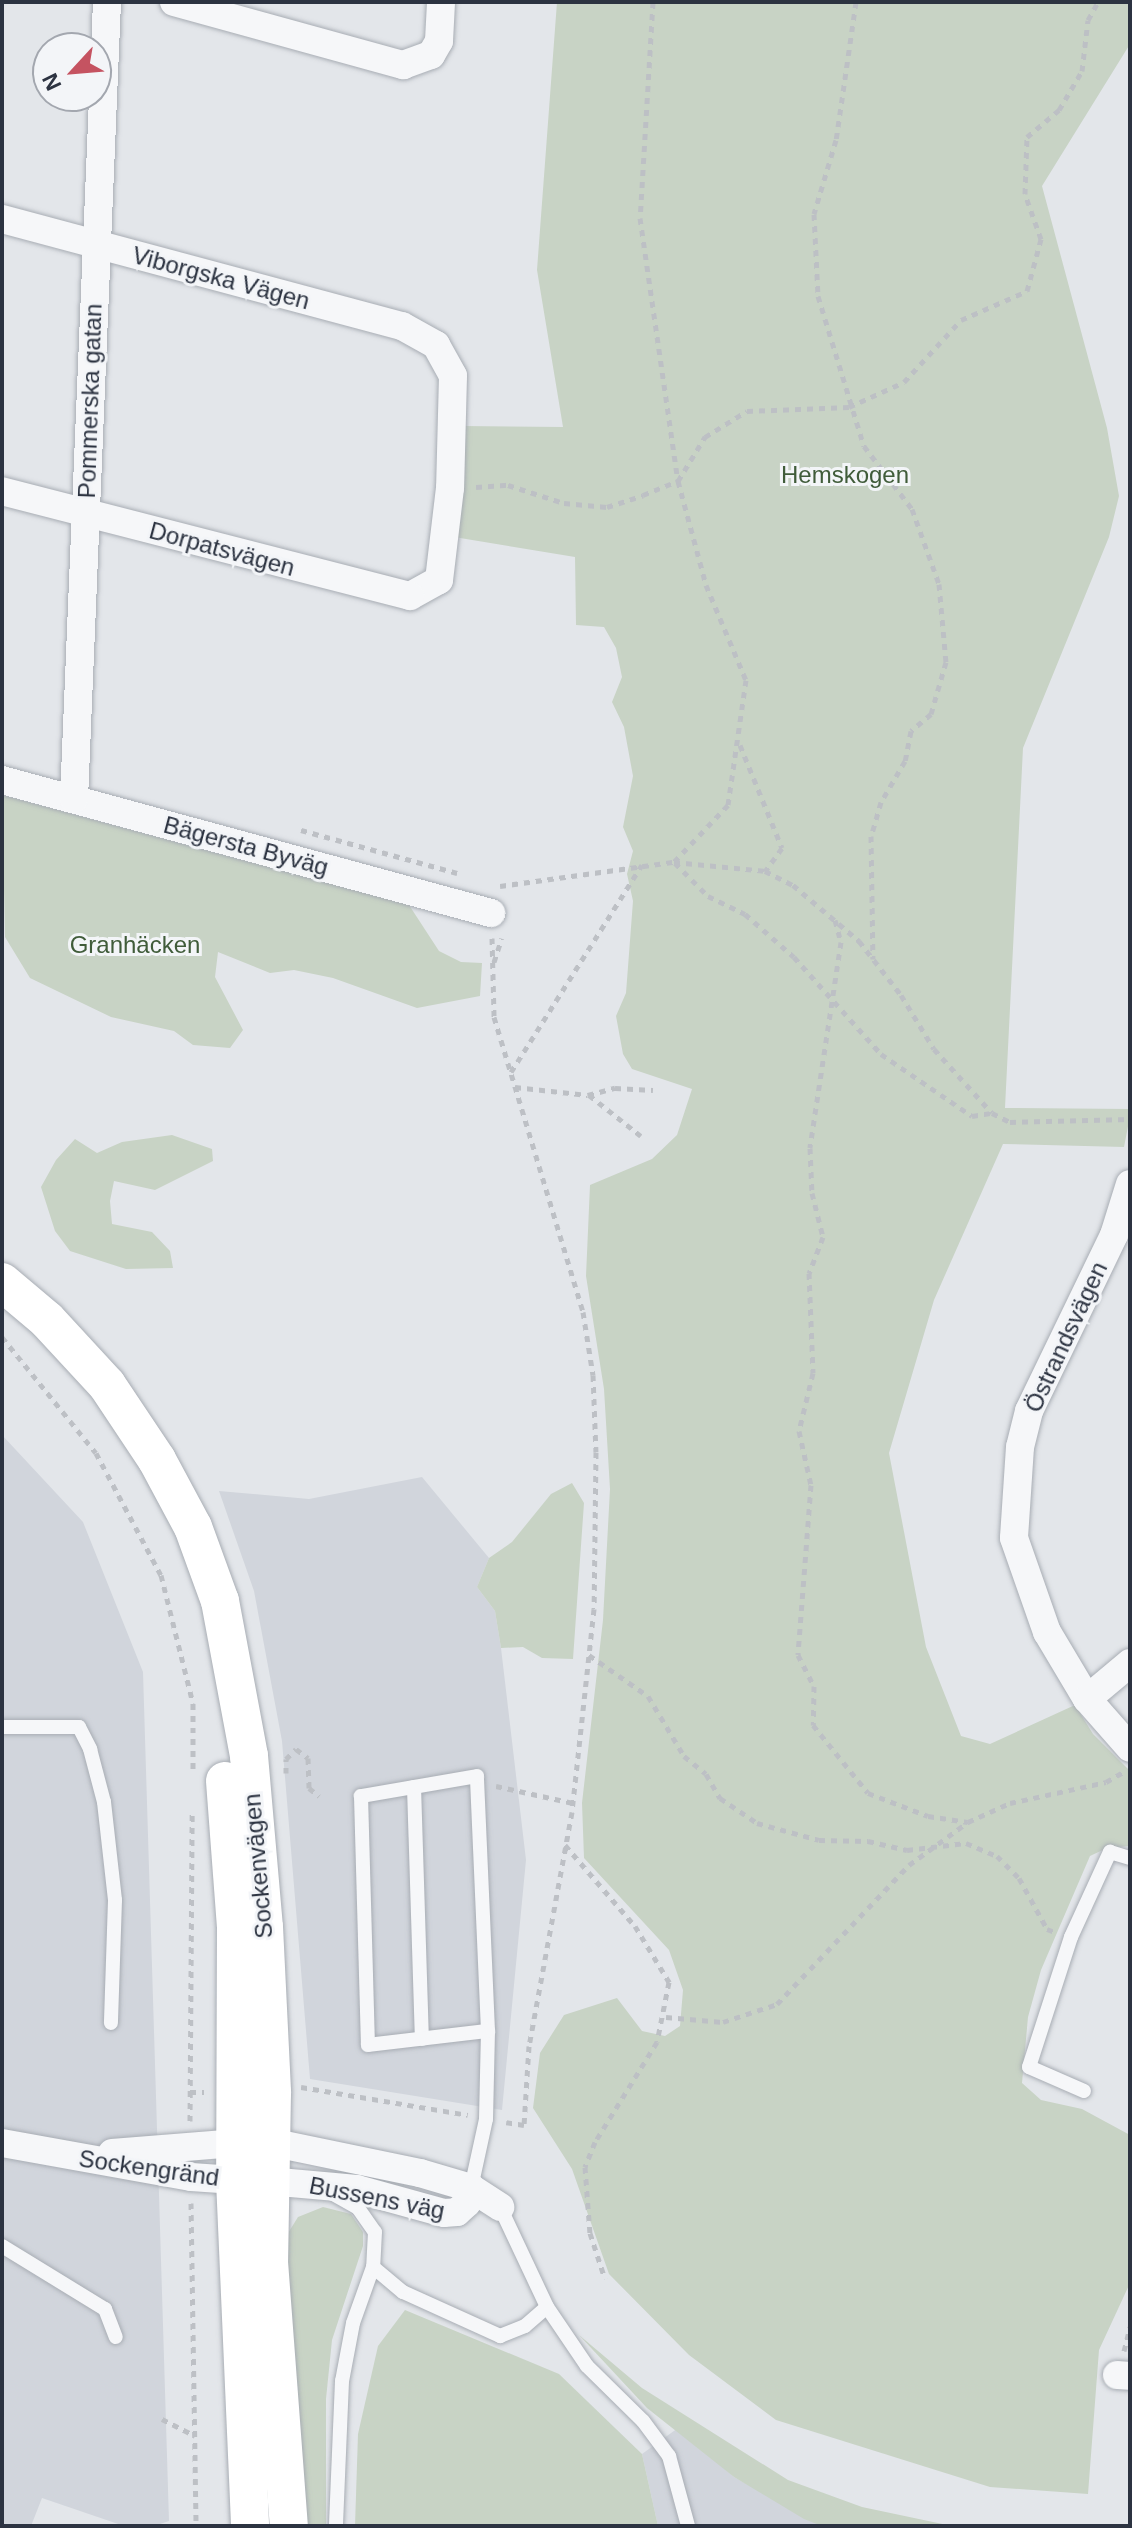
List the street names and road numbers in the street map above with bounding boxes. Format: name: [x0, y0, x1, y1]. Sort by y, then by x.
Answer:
street label: Viborgska Vägen: [129, 240, 313, 316]
street label: Pommerska gatan: [72, 303, 108, 499]
street label: Dorpatsvägen: [146, 516, 298, 582]
street label: Bägersta Byväg: [160, 810, 332, 882]
street label: Östrandsvägen: [1019, 1257, 1113, 1417]
street label: Sockenvägen: [237, 1792, 279, 1940]
street label: Sockengränd: [77, 2144, 221, 2192]
street label: Bussens väg: [307, 2171, 447, 2225]

